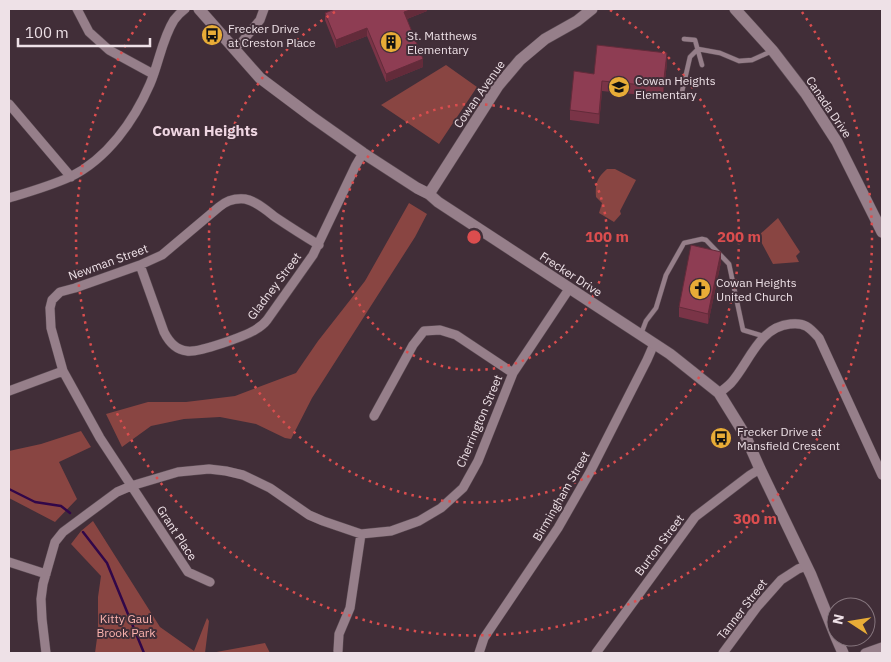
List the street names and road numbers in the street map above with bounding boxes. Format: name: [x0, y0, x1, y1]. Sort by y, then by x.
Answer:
street label: Cowan Avenue: [450, 57, 508, 131]
street label: Canada Drive: [803, 73, 855, 141]
street label: Newman Street: [66, 241, 150, 283]
street label: Frecker Drive: [537, 248, 605, 300]
street label: Gladney Street: [244, 250, 304, 322]
street label: Cherrington Street: [453, 372, 505, 470]
street label: Birmingham Street: [529, 448, 593, 544]
street label: Grant Place: [154, 503, 201, 564]
street label: Burton Street: [631, 512, 687, 578]
street label: Tanner Street: [714, 576, 770, 642]

